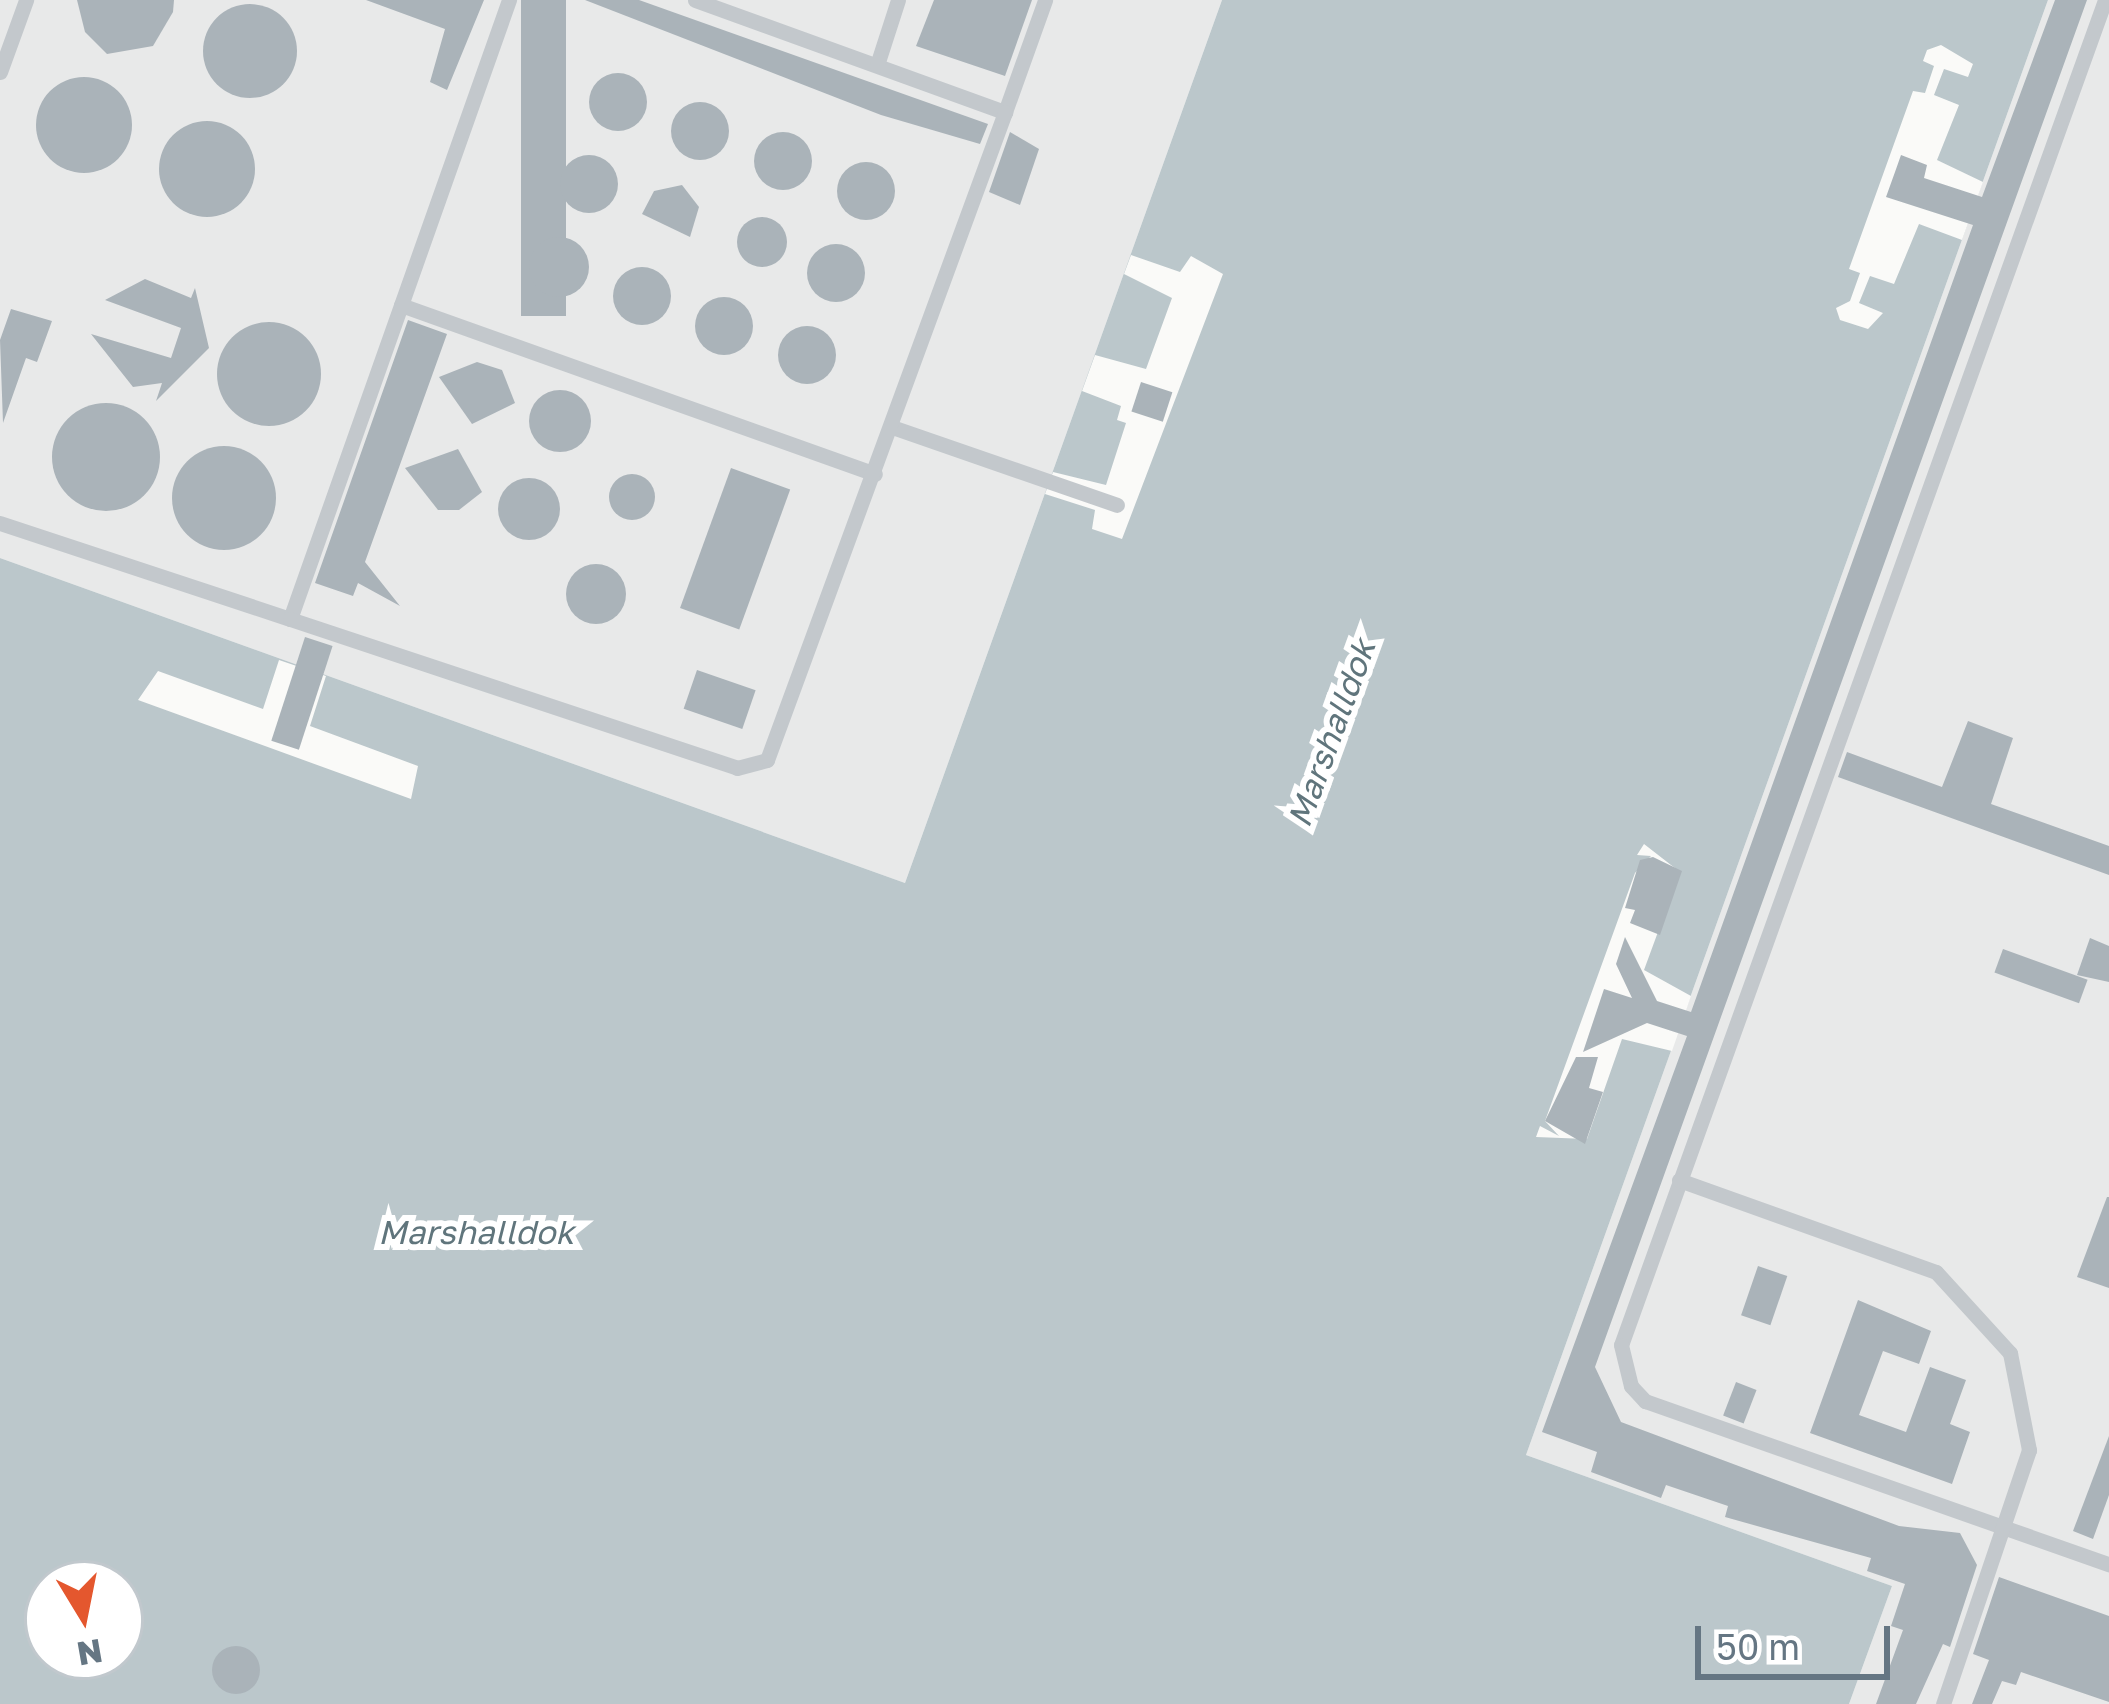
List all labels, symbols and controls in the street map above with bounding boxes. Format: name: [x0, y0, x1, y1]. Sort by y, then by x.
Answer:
water label: Marshalldok: [1279, 634, 1383, 832]
water label: Marshalldok: [378, 1212, 574, 1252]
north arrow: [24, 1560, 144, 1680]
scale bar: [1701, 1602, 1896, 1676]
text: 50 m: [1716, 1625, 1800, 1668]
text: N: [74, 1632, 106, 1674]

